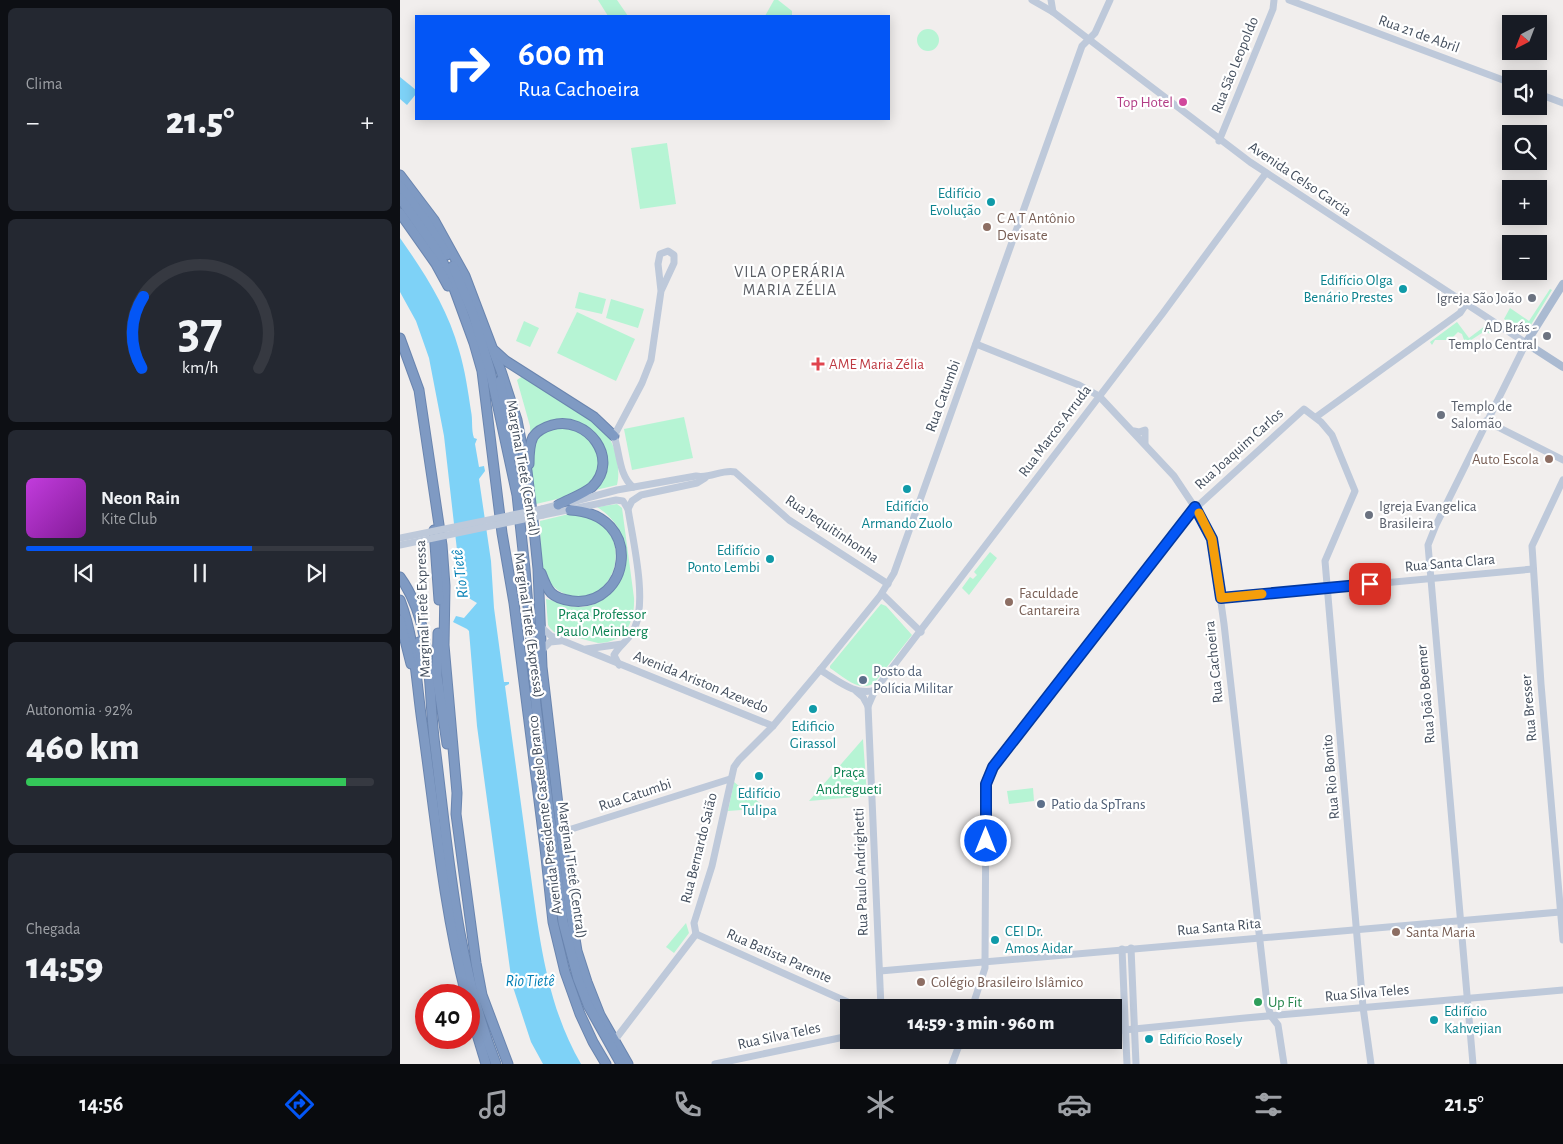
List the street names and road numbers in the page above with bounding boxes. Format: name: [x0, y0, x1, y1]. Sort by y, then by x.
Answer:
street label: Rua 21 de Abril: [1376, 12, 1462, 56]
street label: Rua São Leopoldo: [1209, 15, 1261, 115]
street label: Avenida Celso Garcia: [1246, 139, 1354, 219]
street label: Rua Catumbi: [923, 358, 963, 434]
street label: Rua Marcos Arruda: [1016, 382, 1094, 479]
street label: Marginal Tietê (Central): [504, 399, 542, 537]
street label: Rua Joaquim Carlos: [1192, 406, 1286, 492]
street label: Rua Jequitinhonha: [783, 492, 881, 566]
street label: Marginal Tietê Expressa: [413, 540, 433, 678]
street label: Marginal Tietê (Expressa): [511, 551, 547, 699]
street label: Rua Santa Clara: [1404, 552, 1496, 574]
street label: Rua Cachoeira: [1202, 620, 1226, 704]
street label: Rua João Boemer: [1414, 644, 1438, 744]
street label: Avenida Ariston Azevedo: [631, 648, 771, 716]
street label: Rua Bresser: [1519, 674, 1539, 742]
street label: Avenida Presidente Castelo Branco: [525, 715, 565, 915]
street label: Rua Rio Bonito: [1320, 734, 1342, 820]
street label: Rua Catumbi: [597, 776, 673, 814]
street label: Rua Bernardo Saião: [678, 791, 720, 905]
street label: Marginal Tietê (Central): [555, 801, 589, 939]
street label: Rua Paulo Andrighetti: [851, 808, 871, 936]
street label: Rua Santa Rita: [1176, 916, 1262, 938]
street label: Rua Batista Parente: [724, 926, 834, 986]
street label: Rua Silva Teles: [1324, 982, 1410, 1004]
street label: Rua Silva Teles: [736, 1020, 822, 1052]

